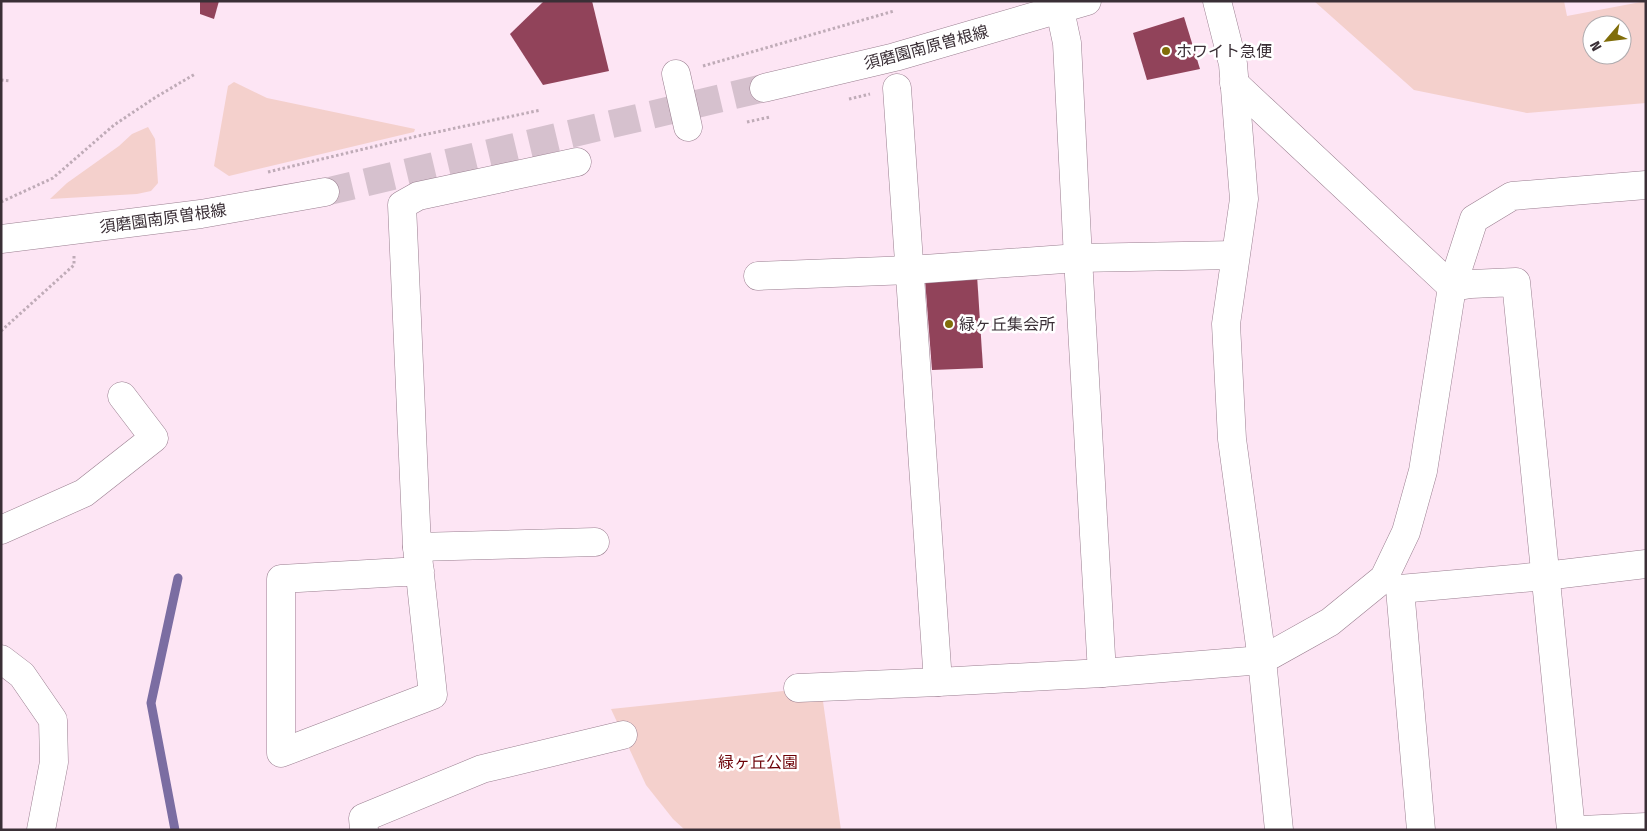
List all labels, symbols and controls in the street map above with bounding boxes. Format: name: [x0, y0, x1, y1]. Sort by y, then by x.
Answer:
north arrow: [1582, 15, 1632, 65]
street label: 須磨園南原曽根線: [862, 22, 990, 73]
text: N: [1586, 38, 1605, 54]
place label: ホワイト急便: [1176, 42, 1272, 61]
marker: ホワイト急便: [1160, 45, 1172, 57]
street label: 須磨園南原曽根線: [98, 200, 228, 237]
place label: 緑ヶ丘集会所: [959, 315, 1055, 334]
marker: 緑ヶ丘集会所: [943, 318, 955, 330]
park label: 緑ヶ丘公園: [718, 753, 798, 772]

